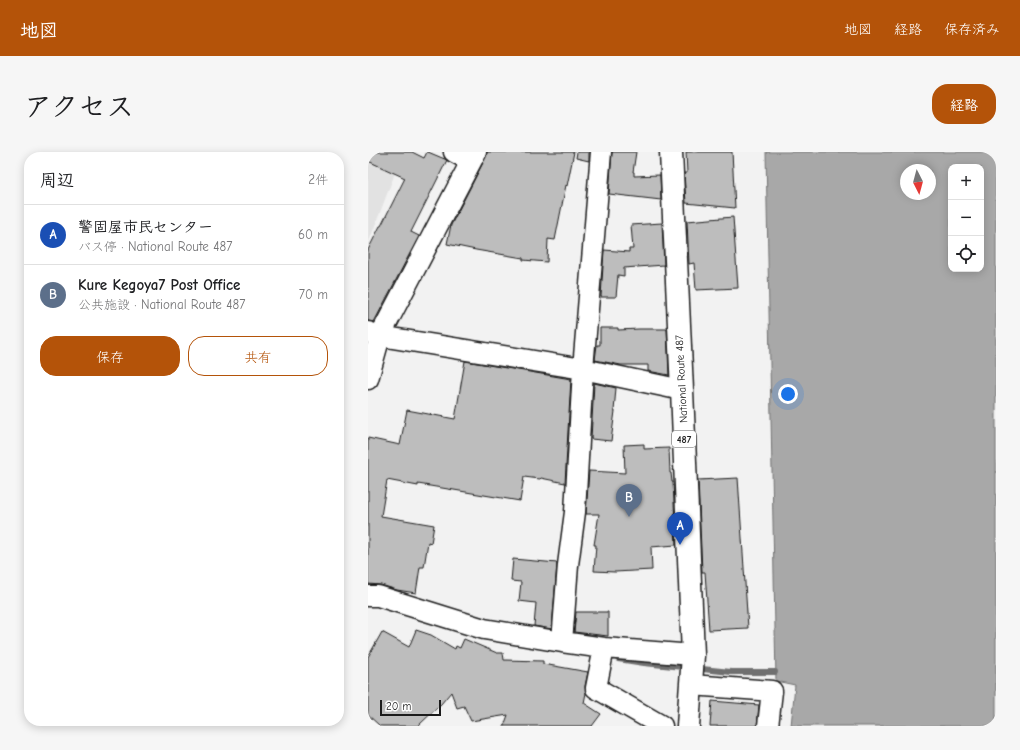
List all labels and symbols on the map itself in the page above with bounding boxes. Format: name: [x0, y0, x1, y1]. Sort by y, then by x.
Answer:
north arrow: [900, 164, 936, 200]
street label: National Route 487: [673, 335, 690, 423]
your location: [778, 384, 798, 404]
road number: 487: [672, 431, 696, 447]
pin: B: [616, 484, 642, 517]
pin: A: [667, 512, 693, 545]
scale bar: [380, 698, 441, 717]

